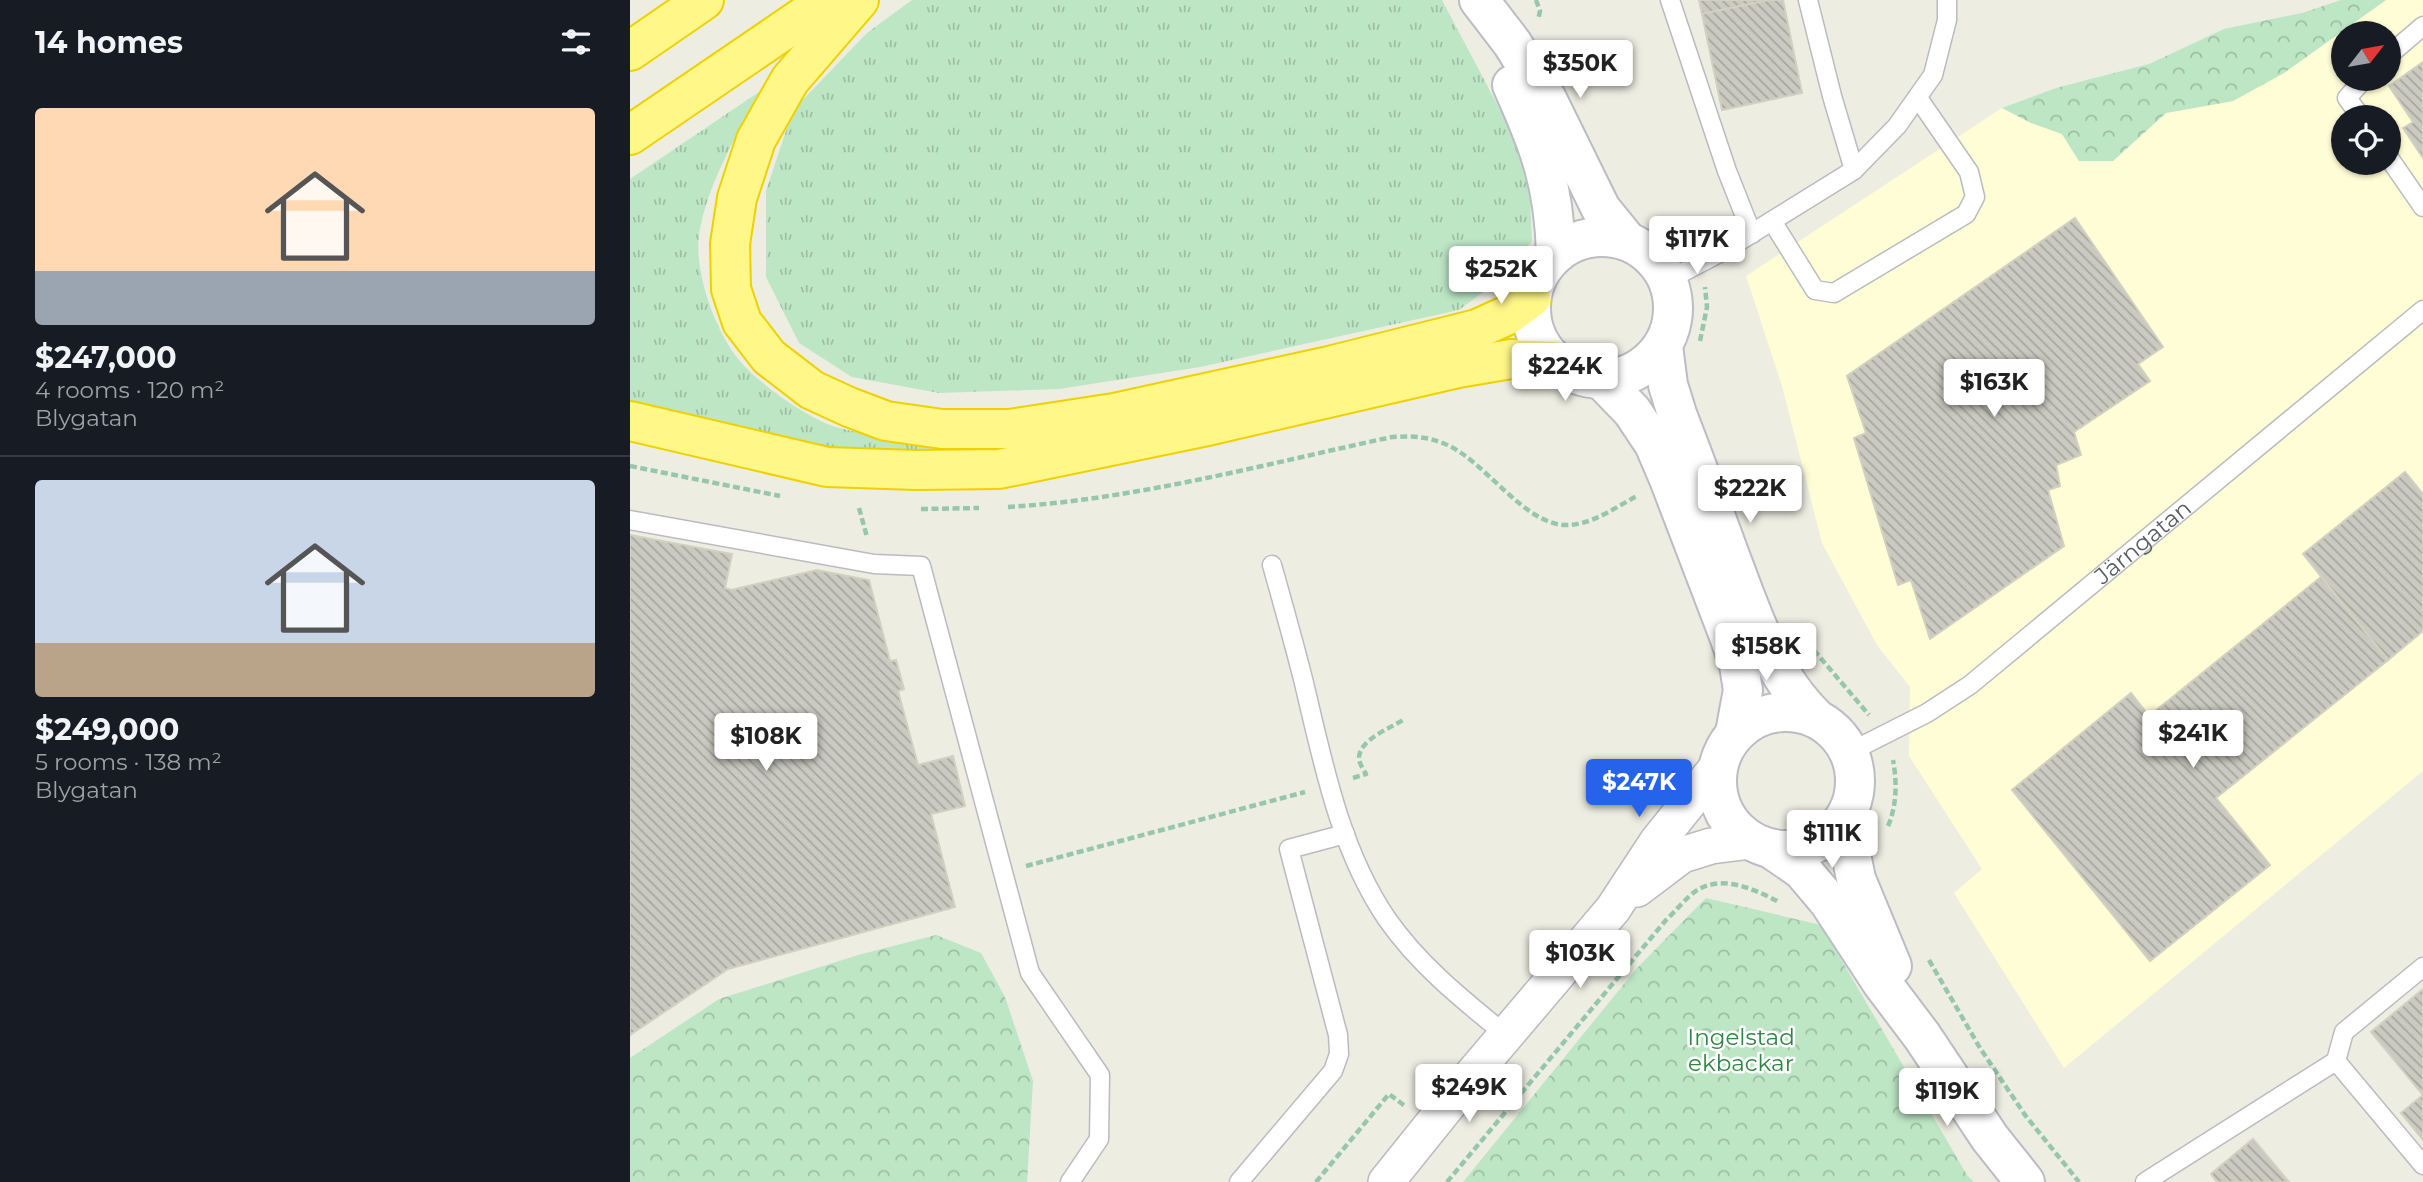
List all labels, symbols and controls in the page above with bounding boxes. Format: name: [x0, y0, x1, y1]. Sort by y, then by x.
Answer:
north arrow: [2331, 21, 2401, 91]
map controls: [2331, 21, 2401, 175]
icon: filters: [557, 23, 595, 61]
text: 14 homes: [35, 24, 183, 61]
pin: $350K: [1531, 41, 1629, 100]
text: $350K: [1543, 49, 1617, 77]
button: locate: [2331, 105, 2401, 175]
icon: home: [252, 153, 378, 279]
pin: $117K: [1648, 216, 1746, 276]
text: $117K: [1665, 225, 1729, 253]
pin: $252K: [1452, 246, 1550, 306]
text: $252K: [1465, 255, 1537, 283]
text: $247,000: [35, 339, 177, 376]
pin: $224K: [1516, 344, 1614, 403]
text: $224K: [1528, 352, 1602, 380]
pin: $163K: [1945, 360, 2043, 419]
text: $163K: [1960, 368, 2028, 396]
text: 4 rooms · 120 m²: [35, 376, 224, 404]
text: Blygatan: [35, 404, 138, 432]
pin: $222K: [1701, 466, 1799, 525]
text: $222K: [1714, 474, 1786, 502]
street label: Järngatan: [2088, 494, 2197, 591]
icon: home: [252, 525, 378, 651]
pin: $158K: [1717, 624, 1815, 683]
text: $158K: [1731, 632, 1801, 660]
pin: $241K: [2144, 710, 2242, 770]
text: $249,000: [35, 711, 179, 748]
pin: $108K: [717, 714, 815, 773]
text: $241K: [2158, 719, 2228, 747]
text: $108K: [730, 722, 802, 750]
text: 5 rooms · 138 m²: [35, 748, 222, 776]
pin: $247K: [1590, 760, 1688, 819]
text: $247K: [1602, 768, 1676, 796]
text: Blygatan: [35, 776, 138, 804]
pin: $111K: [1783, 810, 1881, 870]
text: $111K: [1803, 819, 1861, 847]
pin: $103K: [1531, 930, 1629, 990]
text: $103K: [1545, 939, 1615, 967]
park label: Ingelstad ekbackar: [1687, 1023, 1795, 1077]
pin: $249K: [1420, 1064, 1518, 1124]
pin: $119K: [1898, 1068, 1996, 1128]
text: $249K: [1431, 1073, 1507, 1101]
text: $119K: [1915, 1077, 1979, 1105]

